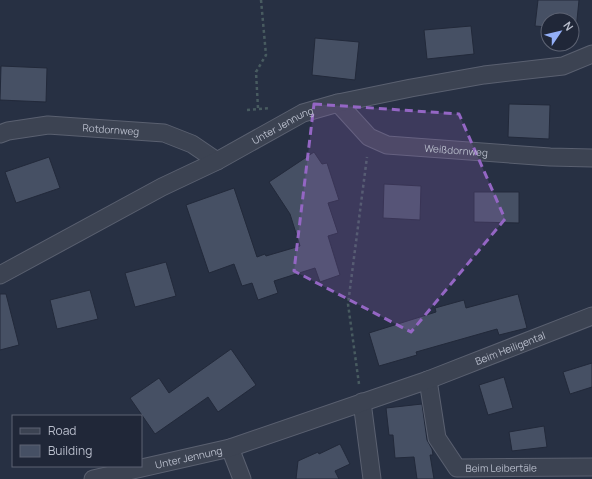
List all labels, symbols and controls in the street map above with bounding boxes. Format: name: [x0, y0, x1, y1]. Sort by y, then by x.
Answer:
north arrow: [540, 12, 580, 52]
text: N: [560, 18, 577, 34]
street label: Unter Jennung: [249, 103, 315, 147]
street label: Rotdornweg: [82, 120, 140, 138]
street label: Weißdornweg: [424, 141, 488, 159]
street label: Beim Heiligental: [473, 328, 547, 368]
legend: [12, 415, 142, 467]
text: Road: [48, 422, 76, 439]
text: Building: [48, 442, 92, 459]
street label: Unter Jennung: [154, 443, 224, 472]
street label: Beim Leibertäle: [466, 460, 537, 475]

